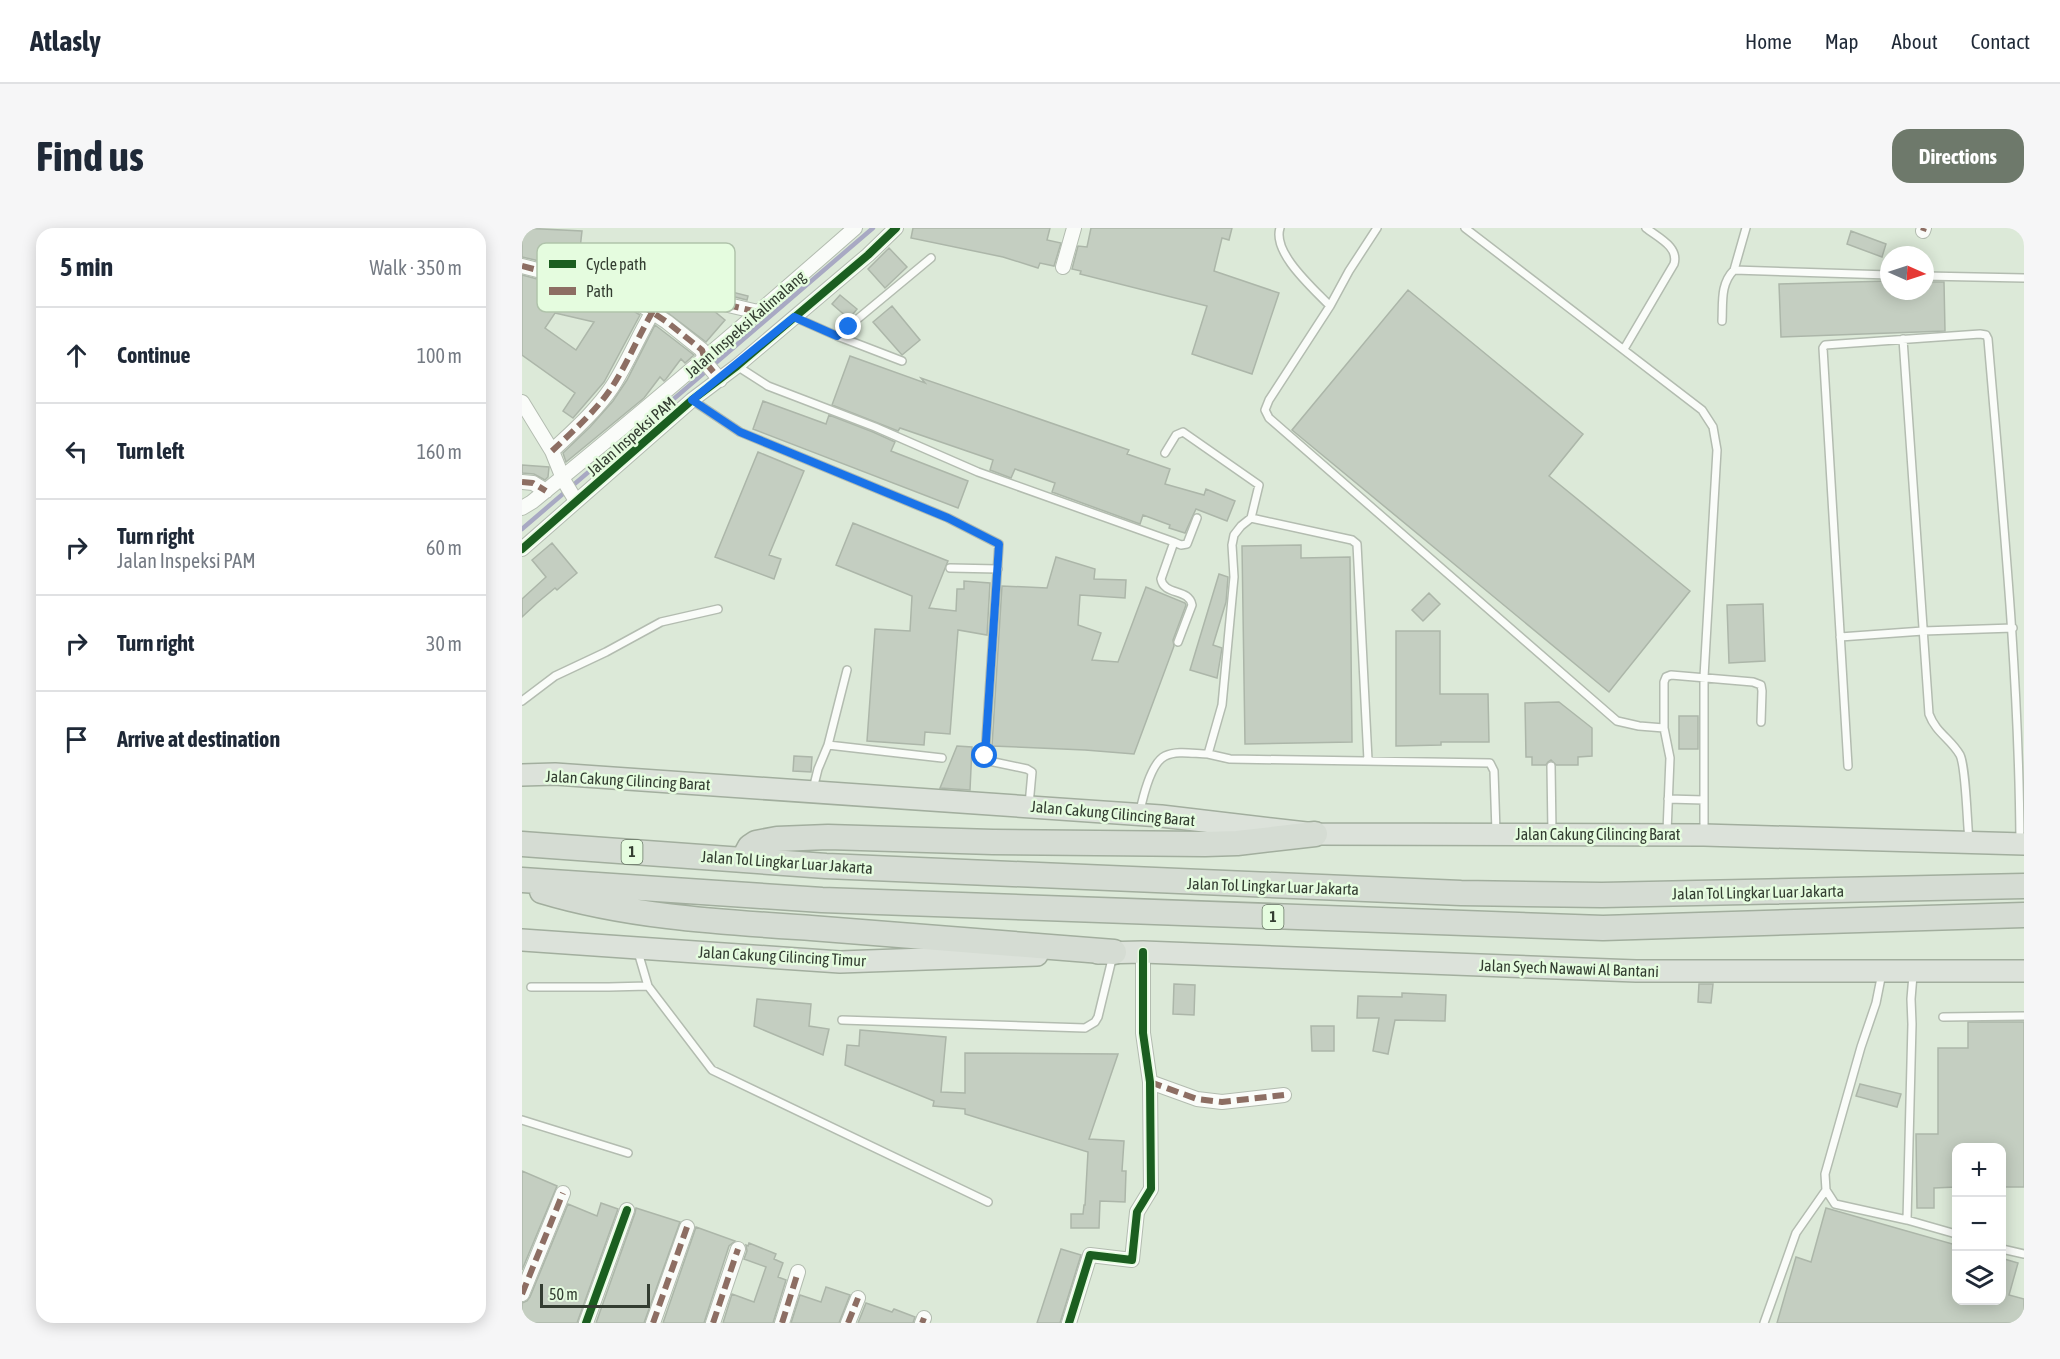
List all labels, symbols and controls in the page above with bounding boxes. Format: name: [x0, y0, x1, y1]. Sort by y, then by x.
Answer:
text: Atlasly: [30, 25, 101, 57]
text: Home: [1745, 29, 1792, 53]
text: Map: [1825, 29, 1859, 53]
text: About: [1892, 29, 1938, 53]
text: Contact: [1971, 29, 2030, 53]
button: Directions: [1892, 129, 2024, 183]
text: Find us: [36, 132, 144, 180]
legend: [537, 243, 735, 312]
north arrow: [1880, 246, 1934, 300]
text: 5 min: [60, 252, 113, 282]
text: Cycle path: [586, 255, 646, 274]
text: Walk · 350 m: [370, 256, 462, 279]
street label: Jalan Inspeksi Kalimalang: [681, 267, 809, 382]
text: Path: [586, 282, 613, 300]
route end: [835, 313, 861, 339]
icon: ahead: [60, 339, 93, 372]
text: Continue: [117, 342, 191, 368]
text: 100 m: [417, 344, 462, 367]
street label: Jalan Inspeksi PAM: [583, 393, 679, 480]
icon: left: [60, 435, 93, 468]
text: Turn left: [117, 438, 184, 464]
text: 160 m: [417, 440, 462, 463]
text: Turn right: [117, 523, 194, 549]
icon: right: [60, 531, 93, 564]
text: 60 m: [426, 536, 462, 559]
text: Jalan Inspeksi PAM: [117, 549, 256, 572]
icon: right: [60, 627, 93, 660]
text: Turn right: [117, 630, 194, 656]
text: 30 m: [426, 632, 462, 655]
icon: arrive: [60, 723, 93, 756]
text: Arrive at destination: [117, 726, 280, 752]
route start: [971, 742, 997, 768]
street label: Jalan Cakung Cilincing Barat: [545, 767, 711, 794]
street label: Jalan Cakung Cilincing Barat: [1030, 797, 1196, 830]
street label: Jalan Cakung Cilincing Barat: [1516, 825, 1681, 844]
road number: 1: [622, 840, 642, 864]
street label: Jalan Tol Lingkar Luar Jakarta: [700, 847, 873, 878]
street label: Jalan Tol Lingkar Luar Jakarta: [1187, 874, 1359, 899]
street label: Jalan Tol Lingkar Luar Jakarta: [1672, 882, 1844, 903]
road number: 1: [1262, 905, 1284, 929]
street label: Jalan Cakung Cilincing Timur: [698, 943, 867, 970]
street label: Jalan Syech Nawawi Al Bantani: [1479, 956, 1659, 981]
map controls: [1952, 1143, 2006, 1305]
button: +: [1952, 1143, 2006, 1197]
button: −: [1952, 1197, 2006, 1251]
button: layers: [1952, 1251, 2006, 1305]
scale bar: [540, 1281, 650, 1308]
text: 50 m: [549, 1285, 578, 1303]

